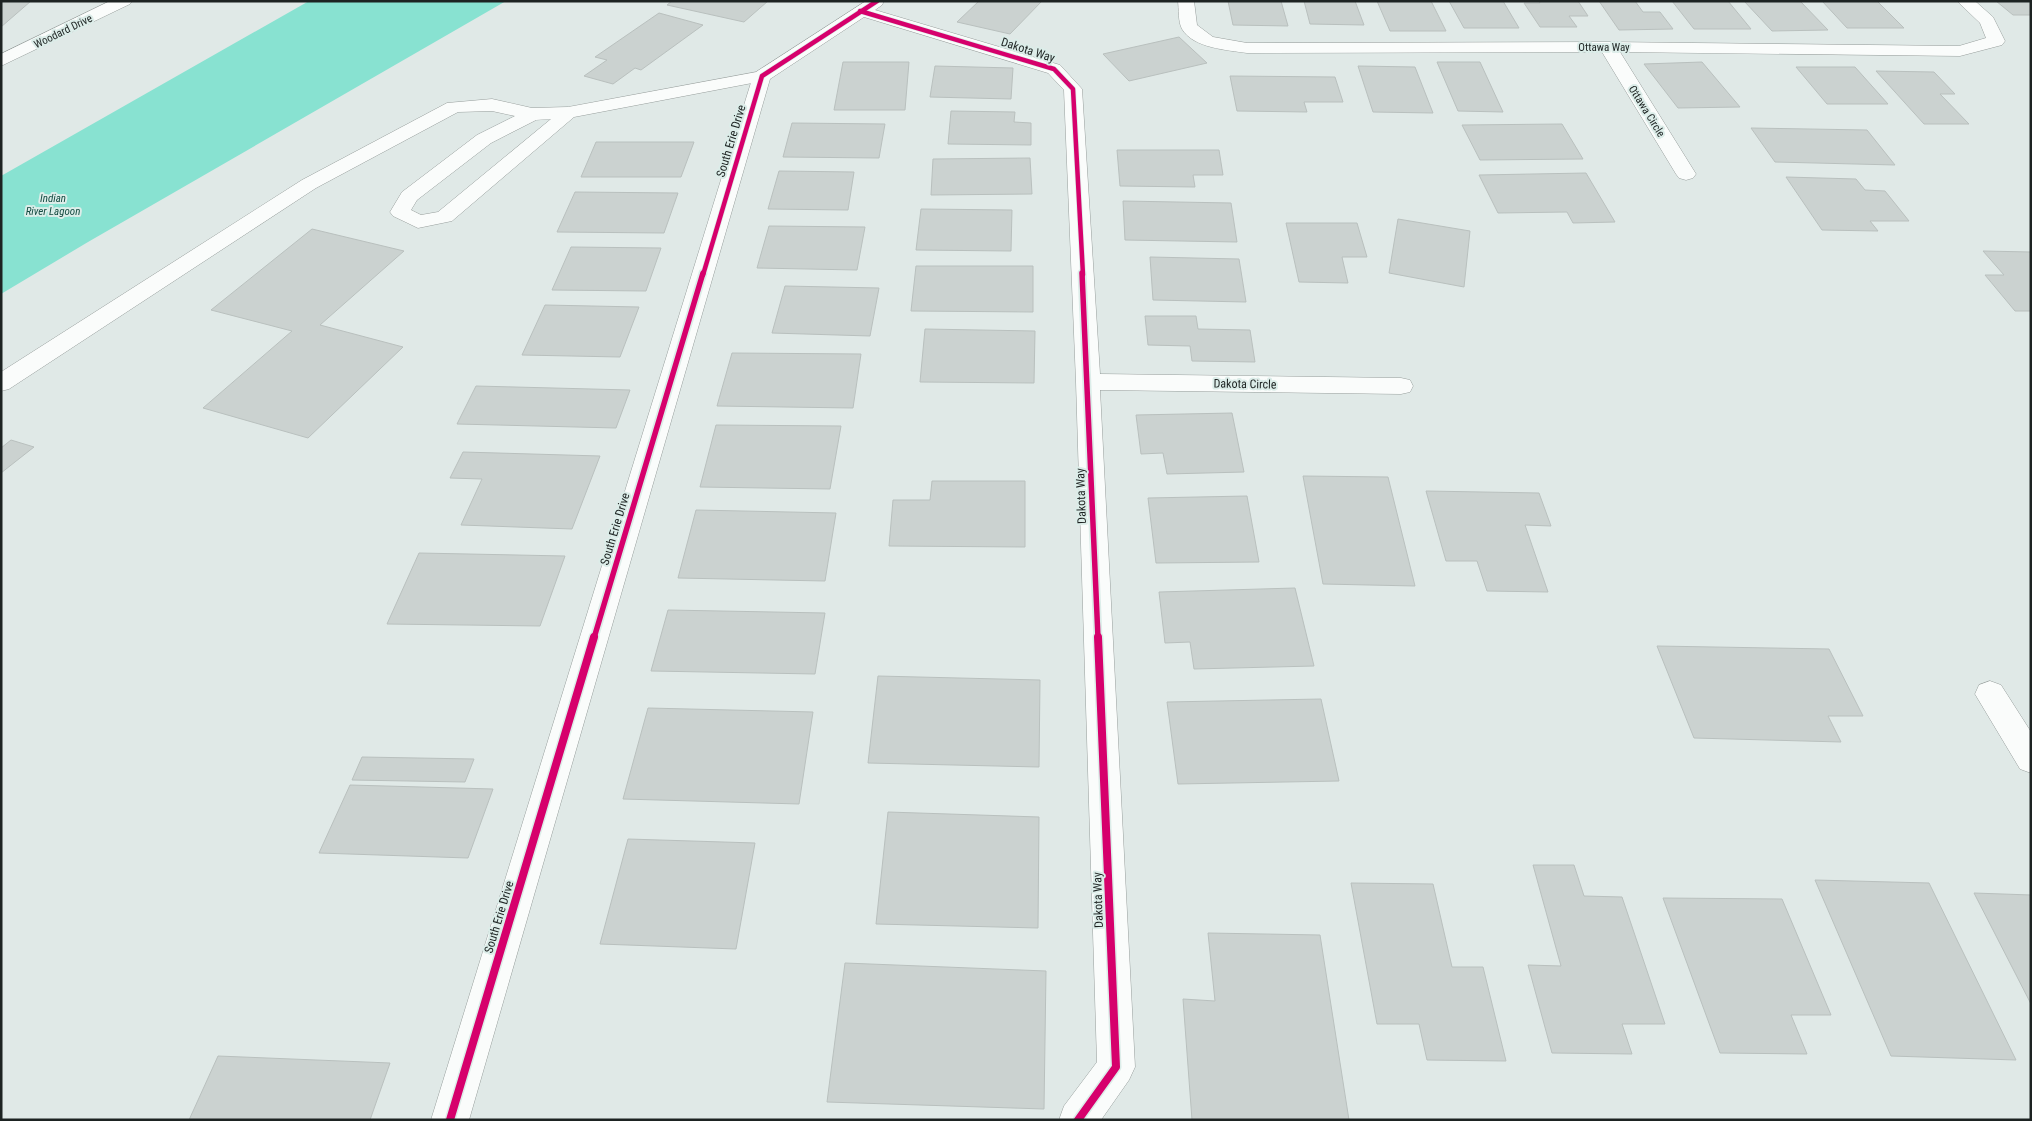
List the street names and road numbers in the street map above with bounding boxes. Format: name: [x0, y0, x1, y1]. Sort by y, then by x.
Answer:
street label: Woodard Drive: [32, 12, 94, 51]
street label: Dakota Way: [999, 35, 1057, 65]
street label: Ottawa Way: [1578, 41, 1630, 54]
street label: Ottawa Circle: [1626, 83, 1667, 139]
street label: South Erie Drive: [713, 103, 749, 179]
street label: Dakota Circle: [1213, 376, 1277, 392]
street label: Dakota Way: [1073, 468, 1089, 524]
street label: South Erie Drive: [597, 491, 633, 567]
street label: Dakota Way: [1090, 872, 1106, 928]
street label: South Erie Drive: [481, 879, 517, 955]

